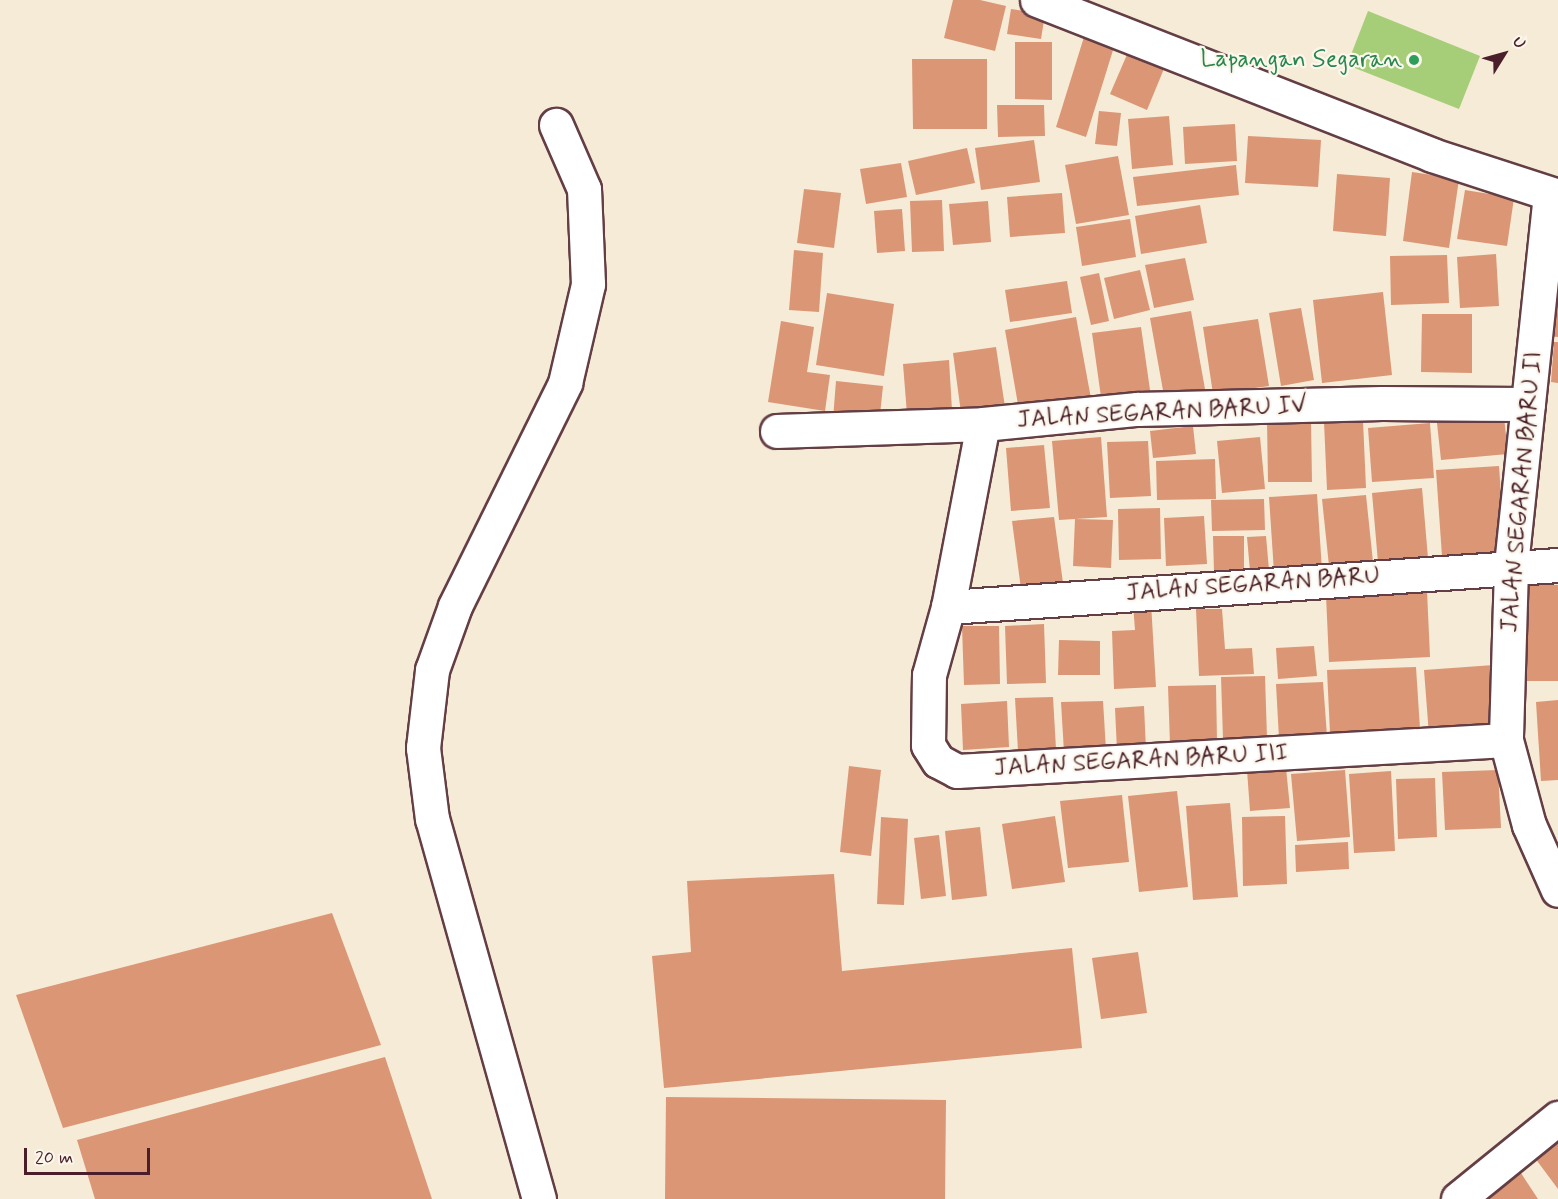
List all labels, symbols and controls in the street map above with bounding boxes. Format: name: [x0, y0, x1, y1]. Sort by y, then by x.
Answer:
north arrow: [1474, 24, 1534, 84]
text: U: [1507, 32, 1530, 53]
place label: Lapangan Segaran: [1205, 46, 1402, 74]
marker: Lapangan Segaran: [1407, 53, 1421, 67]
street label: JALAN SEGARAN BARU II: [1495, 349, 1549, 635]
street label: JALAN SEGARAN BARU IV: [1018, 391, 1306, 435]
street label: JALAN SEGARAN BARU: [1126, 562, 1380, 608]
street label: JALAN SEGARAN BARU III: [994, 739, 1288, 783]
scale bar: [27, 1136, 153, 1174]
text: 20 m: [35, 1146, 73, 1170]

